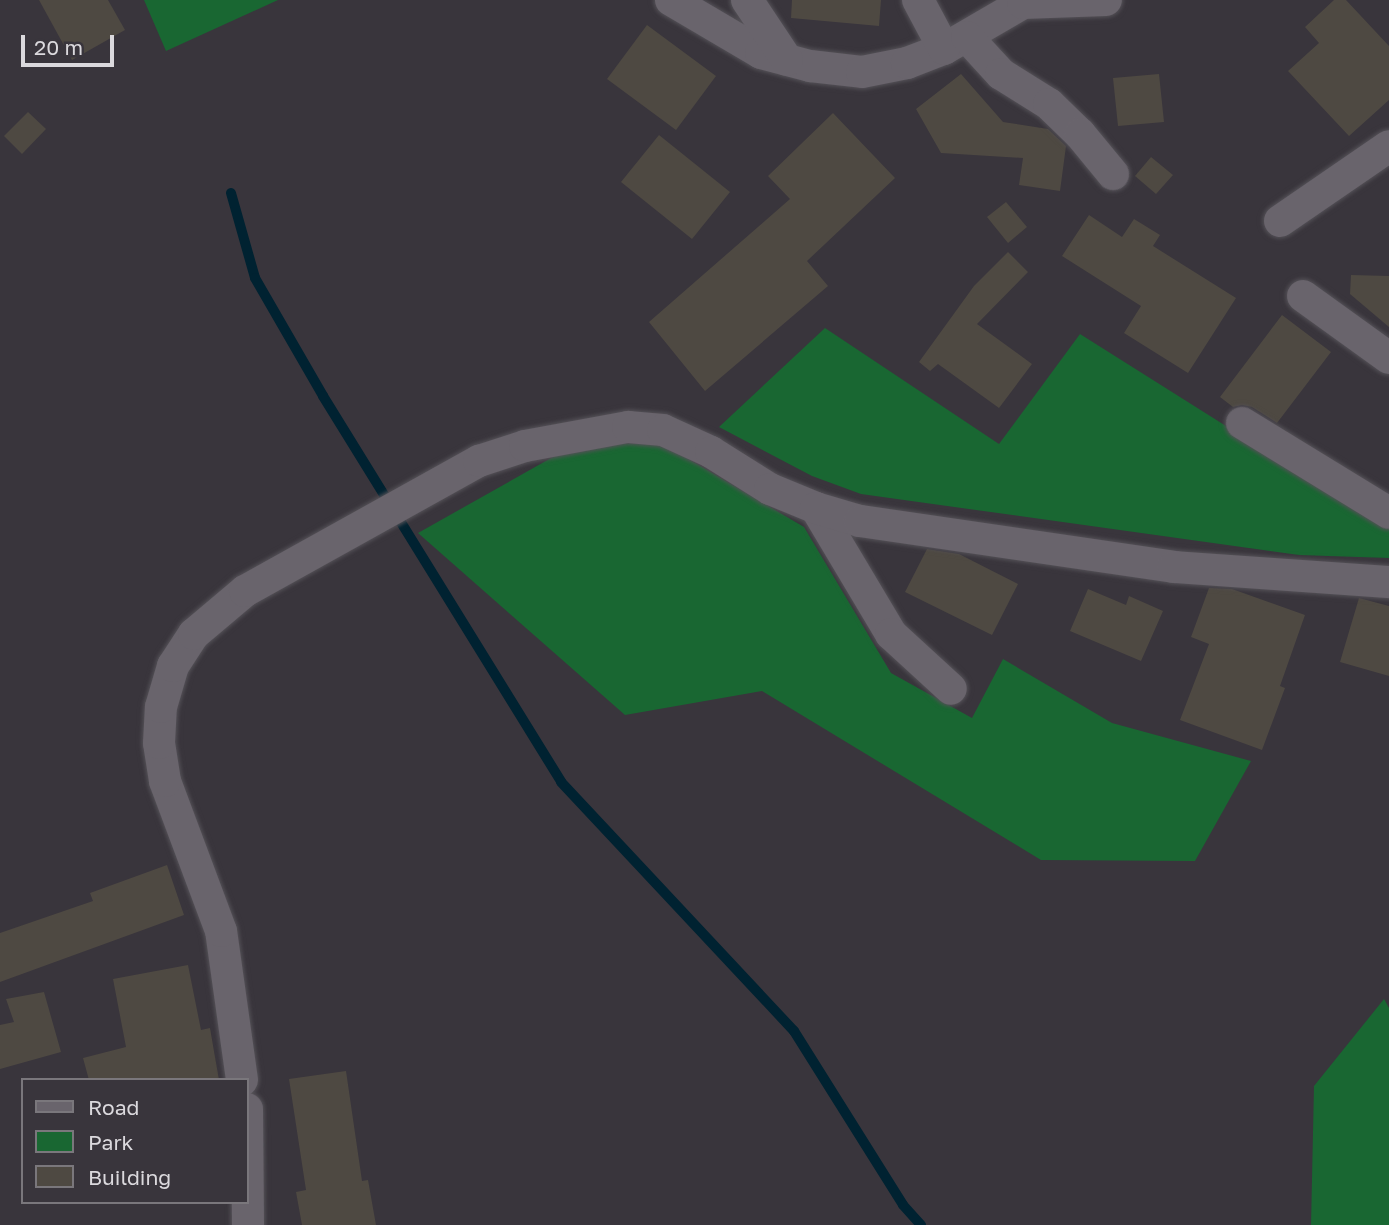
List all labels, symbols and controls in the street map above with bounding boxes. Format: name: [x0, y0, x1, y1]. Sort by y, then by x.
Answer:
scale bar: [24, 21, 117, 65]
text: 20 m: [34, 34, 83, 60]
legend: [21, 1078, 248, 1204]
text: Road: [88, 1094, 139, 1120]
text: Park: [88, 1129, 133, 1155]
text: Building: [88, 1164, 171, 1190]

